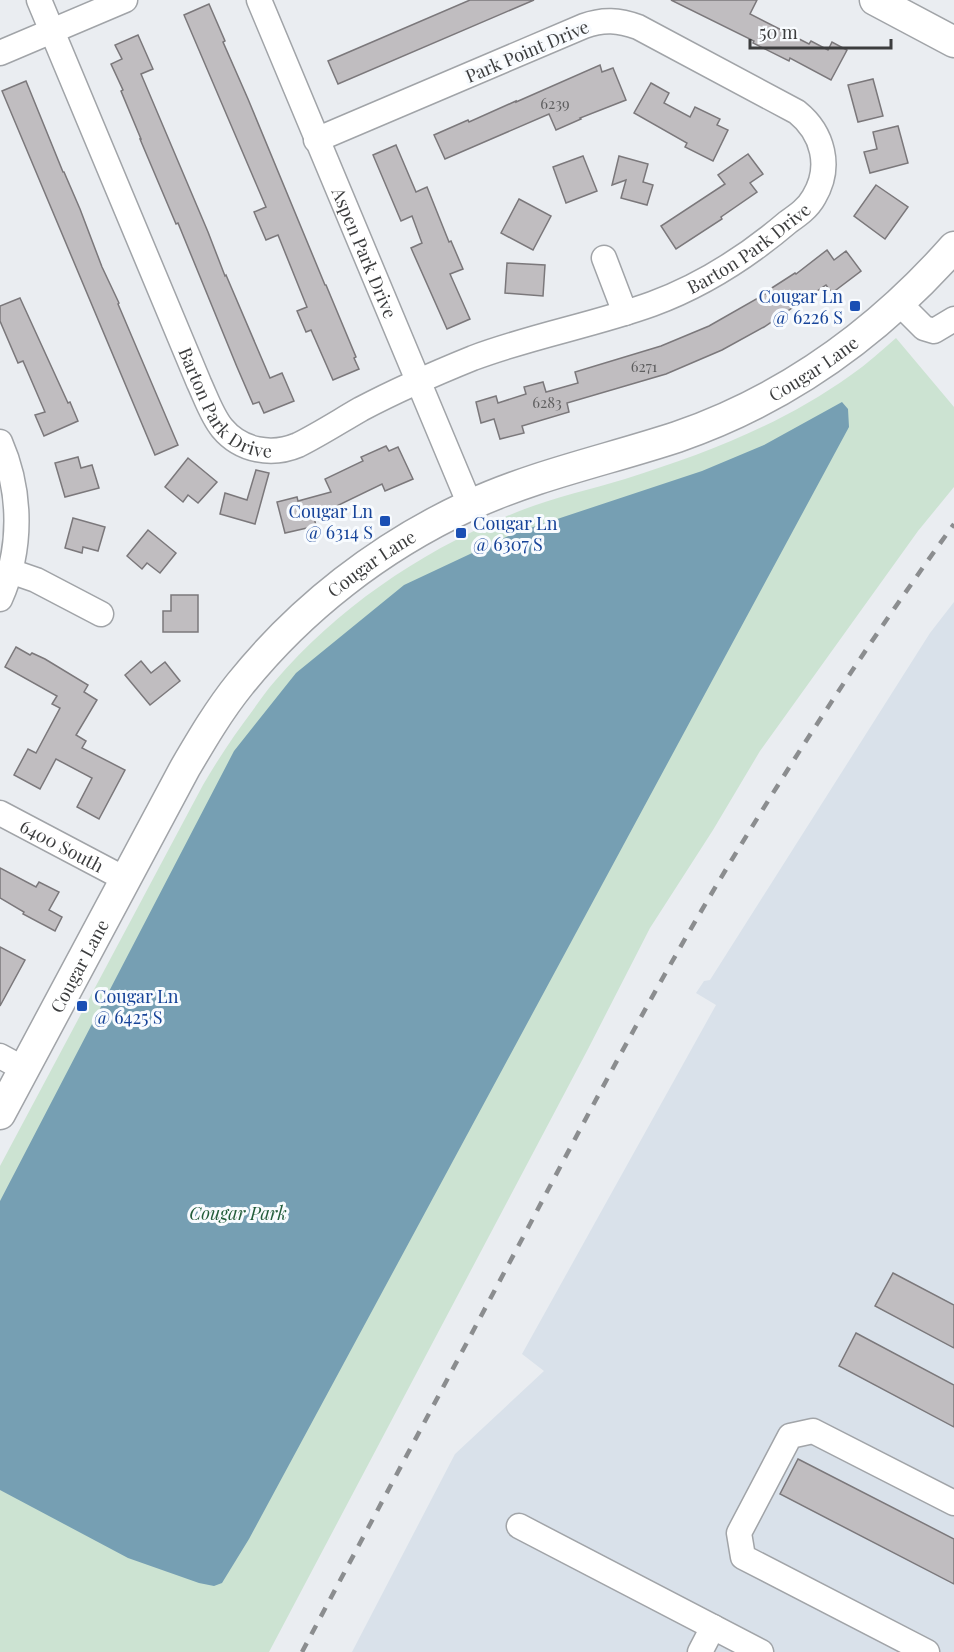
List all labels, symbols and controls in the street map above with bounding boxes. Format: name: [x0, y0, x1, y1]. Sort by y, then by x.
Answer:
scale bar: [750, 12, 891, 50]
street label: Park Point Drive: [462, 14, 592, 88]
text: 50 m: [759, 20, 798, 44]
house number: 6239: [540, 93, 570, 113]
street label: Aspen Park Drive: [326, 183, 403, 322]
street label: Barton Park Drive: [683, 198, 816, 299]
place label: Cougar Ln @ 6226 S: [759, 284, 843, 329]
marker: Cougar Ln @ 6226 S: [848, 299, 862, 313]
street label: Cougar Lane: [764, 330, 863, 407]
street label: Barton Park Drive: [173, 344, 273, 463]
house number: 6271: [631, 356, 658, 376]
house number: 6283: [532, 392, 562, 412]
place label: Cougar Ln @ 6314 S: [289, 499, 373, 544]
place label: Cougar Ln @ 6307 S: [473, 511, 558, 556]
marker: Cougar Ln @ 6314 S: [378, 514, 392, 528]
street label: Cougar Lane: [322, 524, 420, 603]
marker: Cougar Ln @ 6307 S: [454, 526, 468, 540]
street label: 6400 South: [16, 814, 108, 878]
street label: Cougar Lane: [44, 915, 114, 1017]
place label: Cougar Ln @ 6425 S: [94, 984, 179, 1029]
marker: Cougar Ln @ 6425 S: [75, 999, 89, 1013]
park label: Cougar Park: [189, 1201, 287, 1225]

